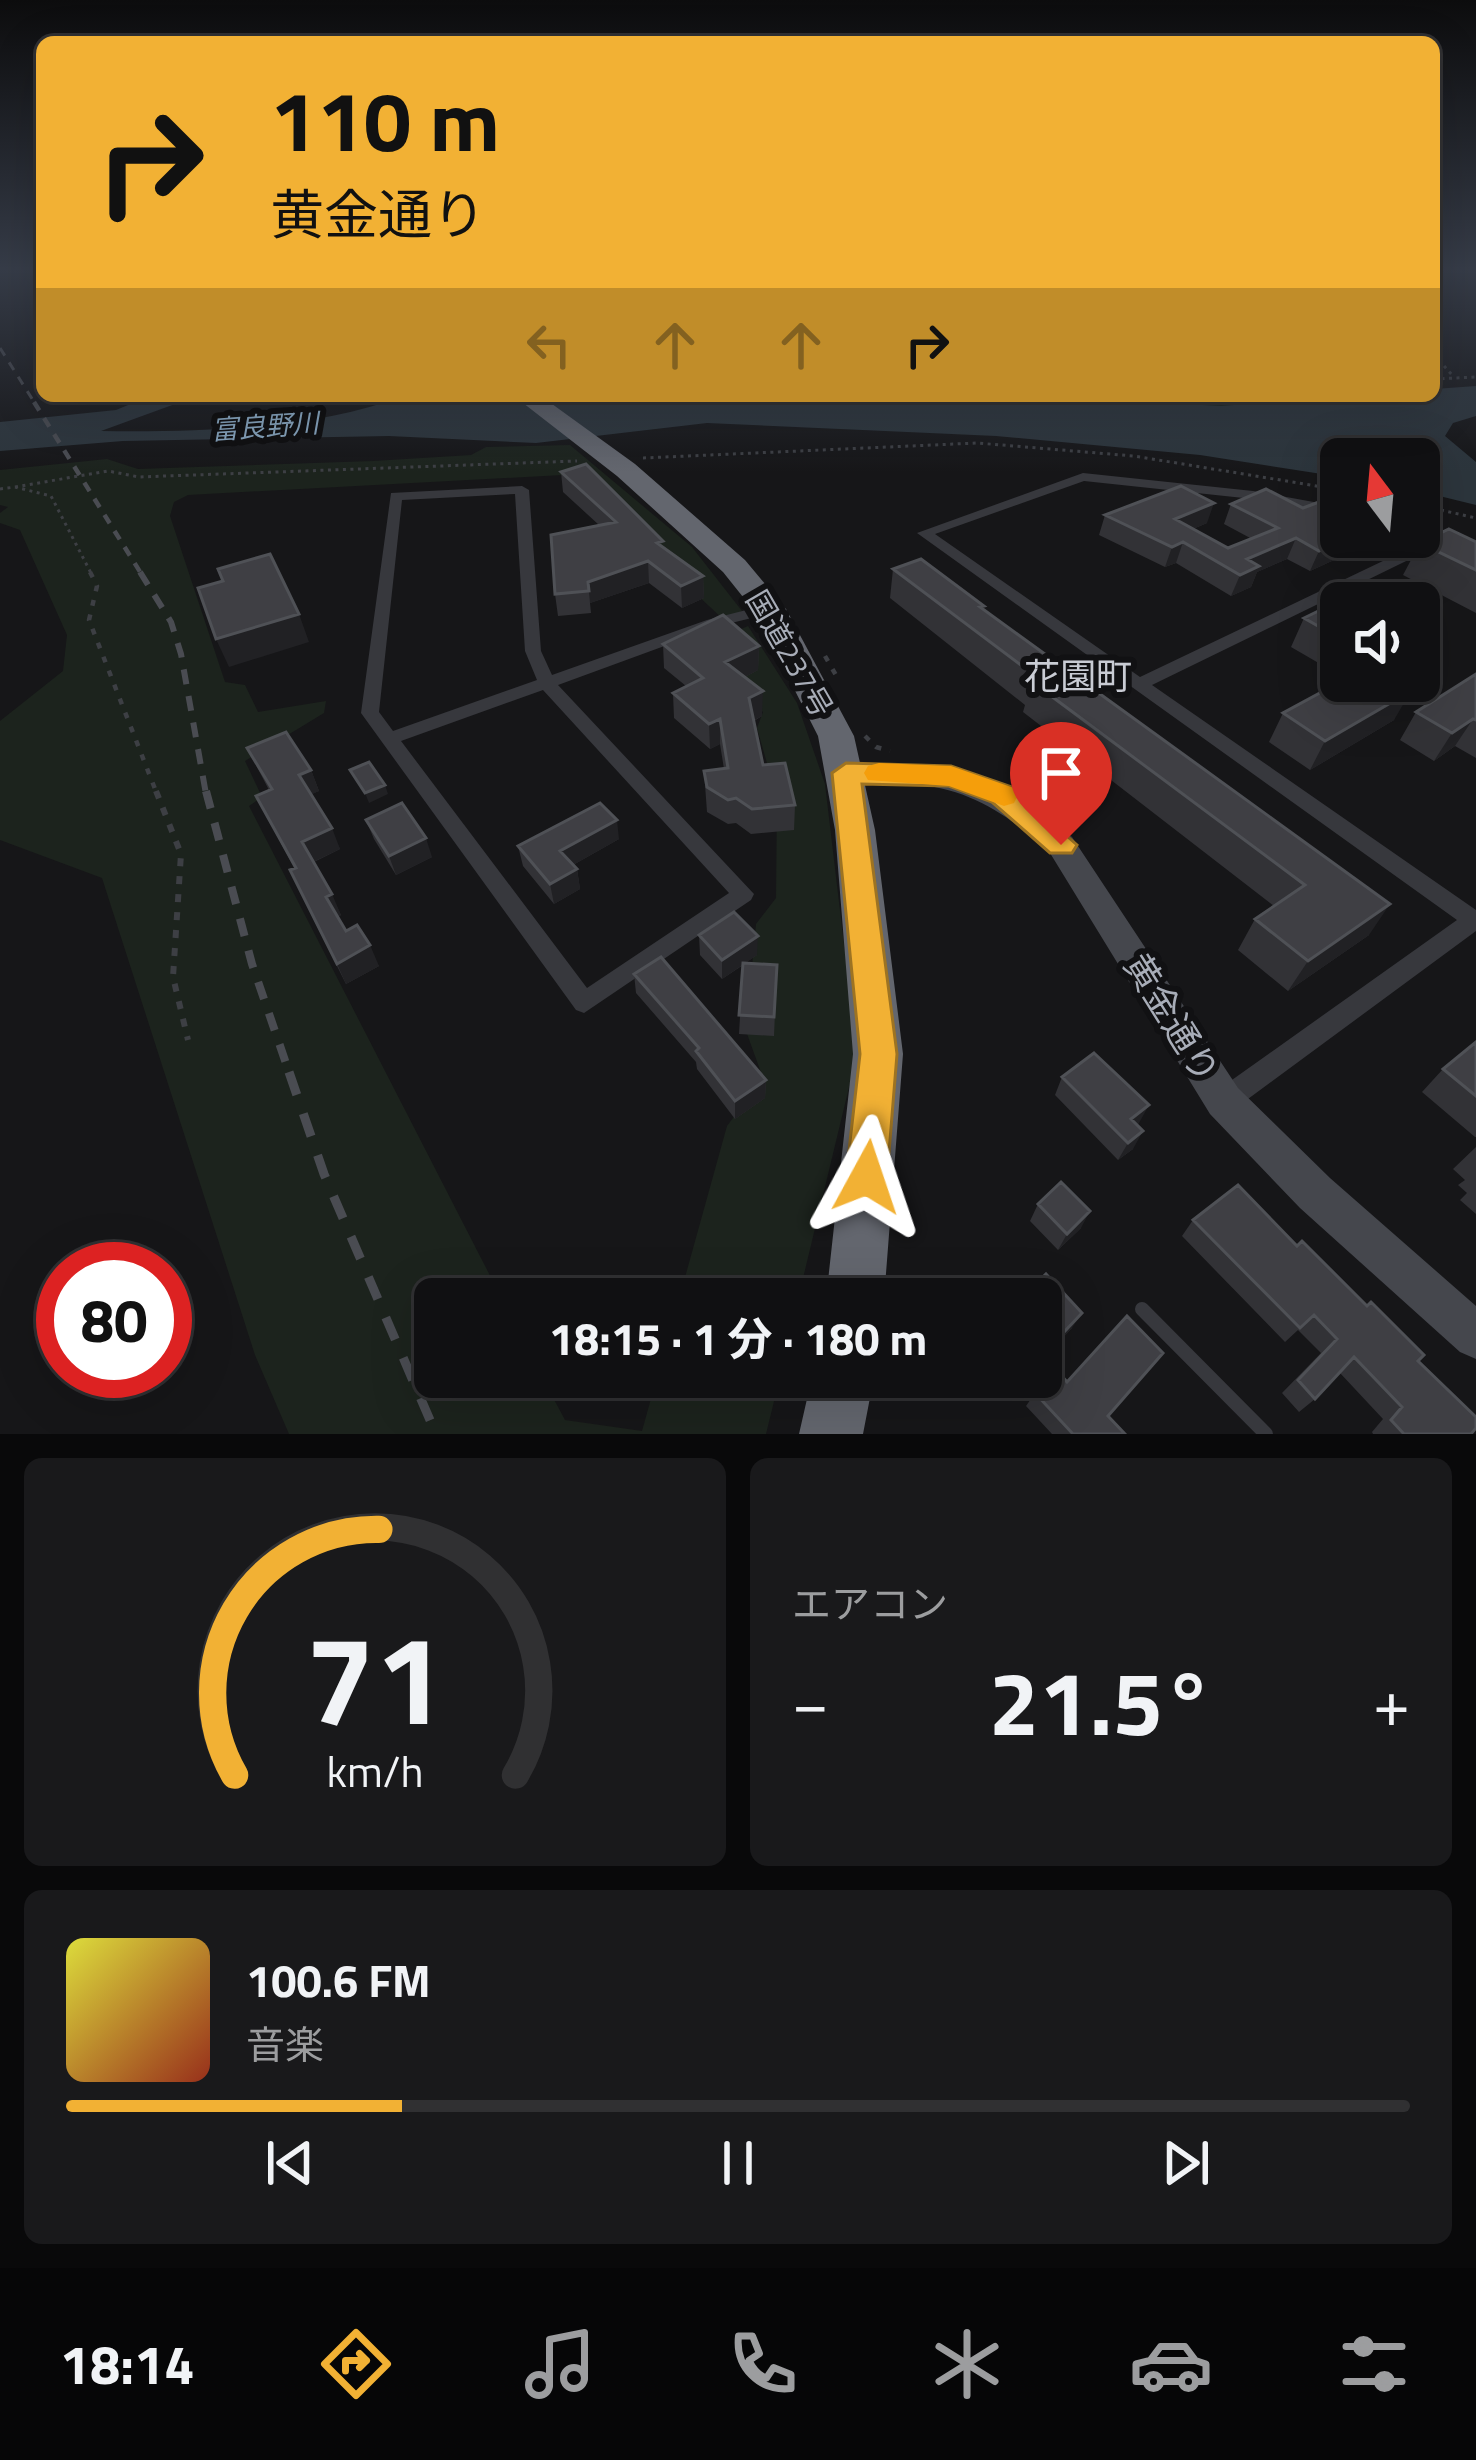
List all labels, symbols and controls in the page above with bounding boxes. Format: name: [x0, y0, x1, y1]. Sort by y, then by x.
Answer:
text: 110 m: [270, 56, 500, 184]
icon: right: [72, 84, 228, 240]
text: 黄金通り: [270, 173, 486, 255]
icon: left: [516, 312, 582, 378]
icon: ahead: [642, 312, 708, 378]
icon: ahead: [768, 312, 834, 378]
icon: right: [894, 312, 960, 378]
water label: 富良野川: [210, 401, 323, 450]
north arrow: [1320, 438, 1440, 558]
map controls: [1320, 438, 1440, 702]
street label: 国道237号: [735, 581, 845, 726]
button: sound: [1320, 582, 1440, 702]
district label: 花園町: [1024, 648, 1132, 703]
pin: [1010, 722, 1112, 845]
icon: arrive: [1028, 740, 1094, 806]
street label: 黄金通り: [1111, 942, 1234, 1093]
position arrow: [804, 1114, 930, 1240]
speed limit sign: 80: [36, 1242, 192, 1398]
text: 18:15 · 1 分 · 180 m: [549, 1304, 927, 1372]
text: エアコン: [792, 1574, 948, 1633]
text: 71: [305, 1583, 445, 1772]
text: 21.5°: [989, 1633, 1213, 1770]
text: −: [792, 1651, 829, 1752]
text: +: [1373, 1651, 1410, 1752]
text: km/h: [326, 1738, 424, 1804]
text: 100.6 FM: [246, 1946, 431, 2014]
text: 音楽: [246, 2015, 324, 2074]
icon: previous: [257, 2130, 323, 2196]
icon: pause: [705, 2130, 771, 2196]
icon: next: [1153, 2130, 1219, 2196]
icon: directions: [314, 2322, 398, 2406]
icon: music: [518, 2322, 602, 2406]
icon: phone: [721, 2322, 805, 2406]
icon: climate: [925, 2322, 1009, 2406]
icon: car: [1129, 2322, 1213, 2406]
icon: filters: [1332, 2322, 1416, 2406]
text: 18:14: [60, 2323, 195, 2405]

